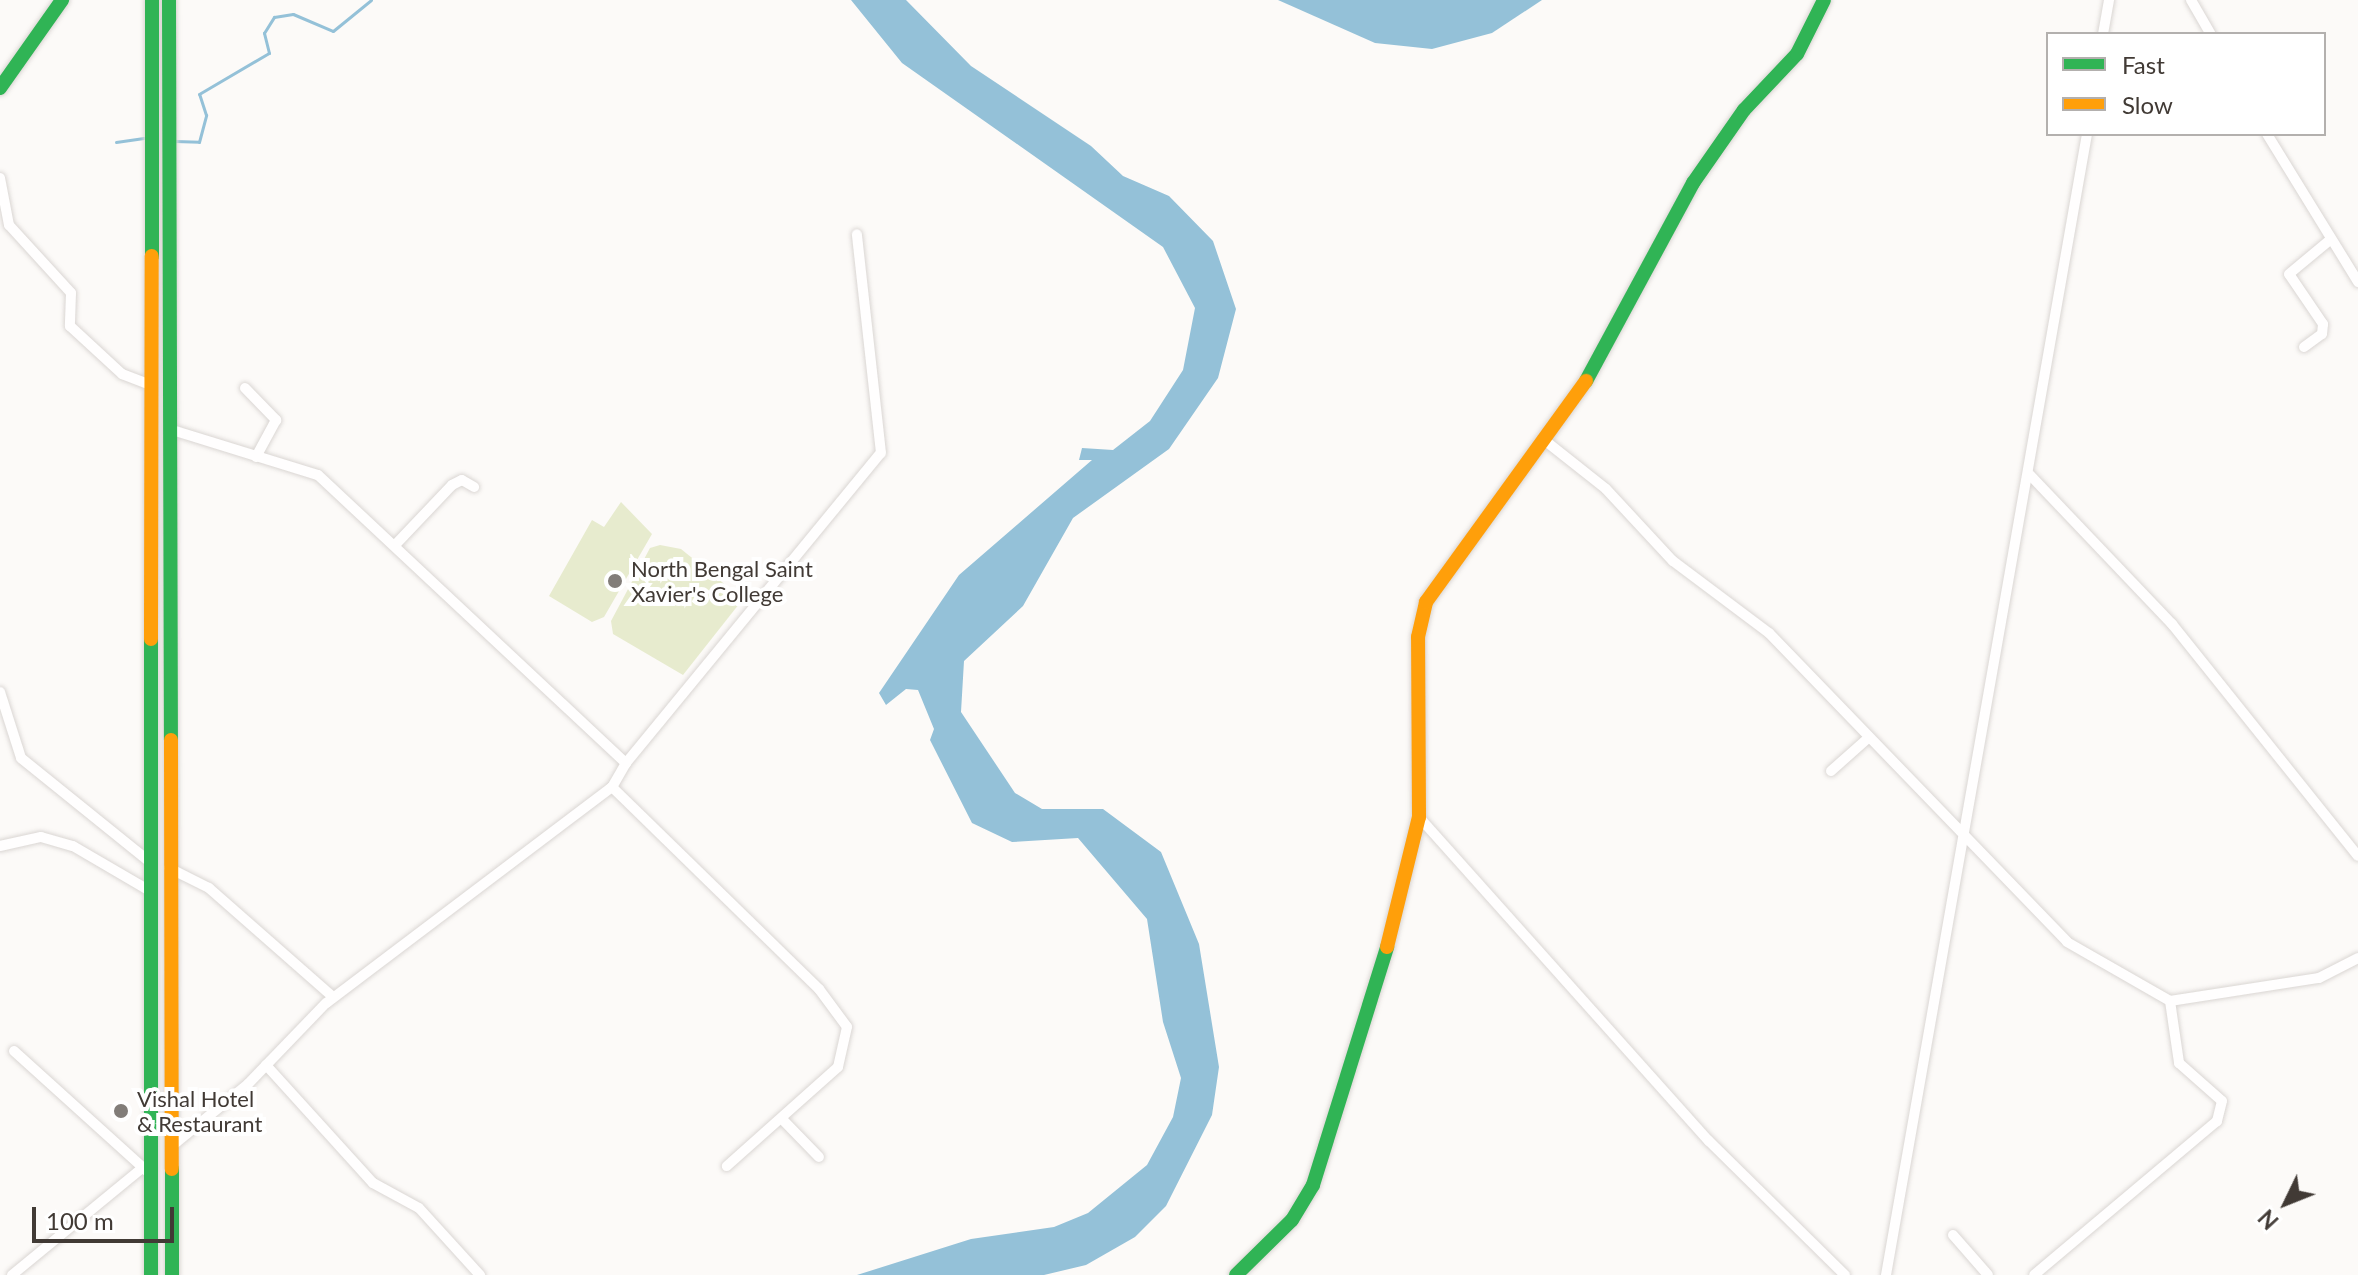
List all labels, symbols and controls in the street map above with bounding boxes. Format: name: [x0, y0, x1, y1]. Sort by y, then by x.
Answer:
legend: [2046, 32, 2326, 136]
text: Fast: [2122, 50, 2165, 79]
text: Slow: [2122, 90, 2173, 119]
place label: North Bengal Saint Xavier's College: [631, 555, 813, 606]
marker: North Bengal Saint Xavier's College: [606, 572, 624, 590]
place label: Vishal Hotel & Restaurant: [137, 1085, 262, 1136]
marker: Vishal Hotel & Restaurant: [112, 1102, 130, 1120]
north arrow: [2246, 1163, 2326, 1243]
scale bar: [36, 1191, 178, 1241]
text: N: [2252, 1204, 2284, 1235]
text: 100 m: [46, 1206, 114, 1235]

